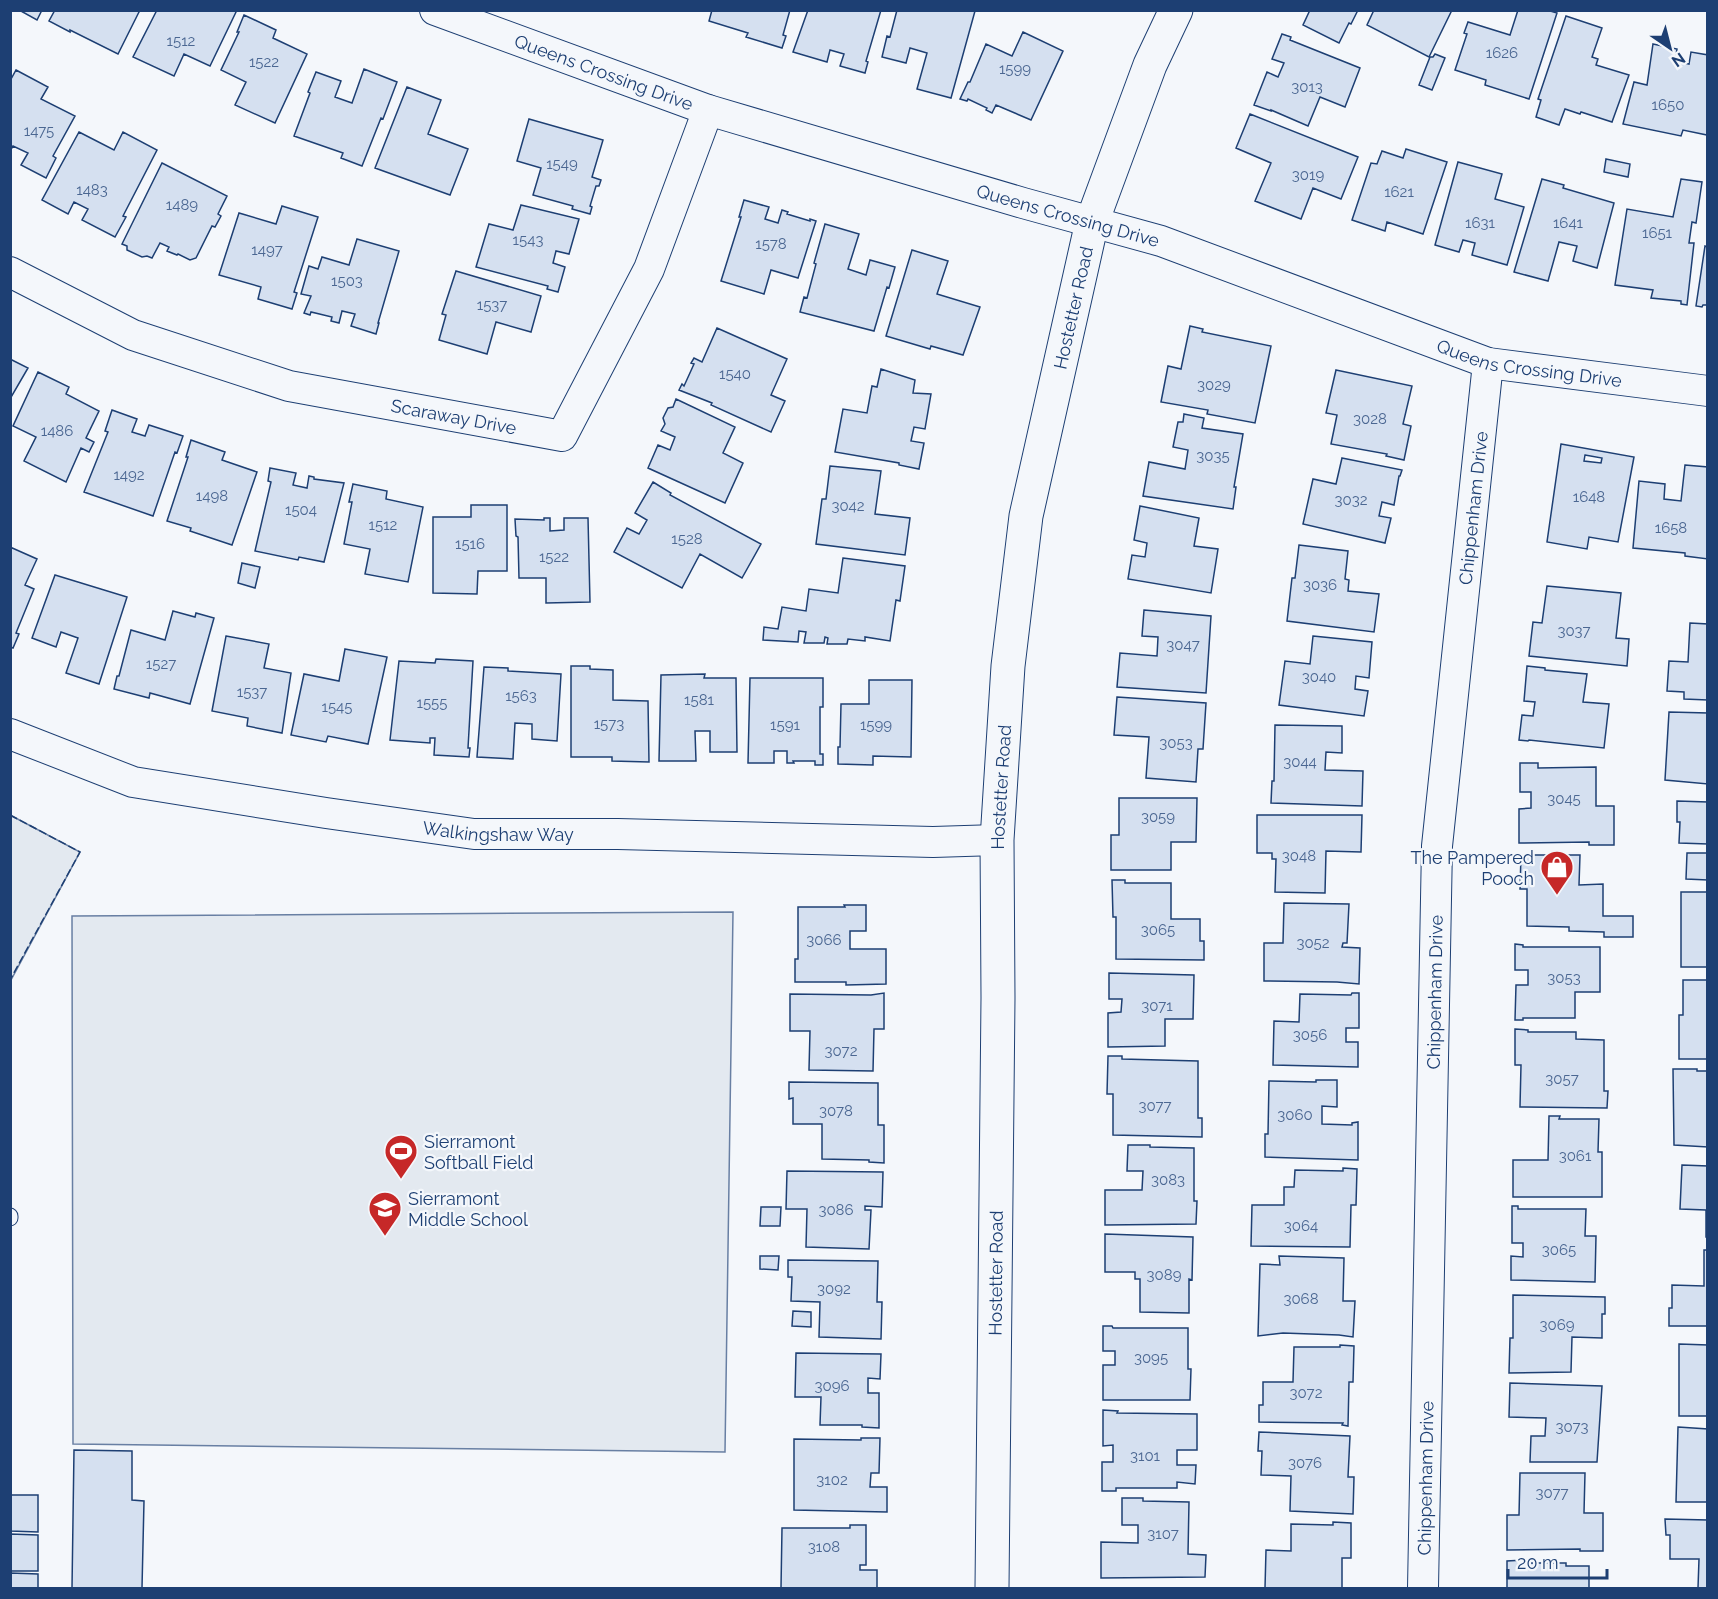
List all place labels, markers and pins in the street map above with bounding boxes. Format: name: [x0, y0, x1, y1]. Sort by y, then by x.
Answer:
place label: The Pampered Pooch: [1410, 847, 1534, 889]
shop icon: The Pampered Pooch: [1539, 849, 1575, 896]
place label: Sierramont Softball Field: [424, 1131, 533, 1173]
sports icon: Sierramont Softball Field: [383, 1133, 419, 1180]
place label: Sierramont Middle School: [408, 1188, 528, 1230]
school or university icon: Sierramont Middle School: [367, 1190, 403, 1237]

